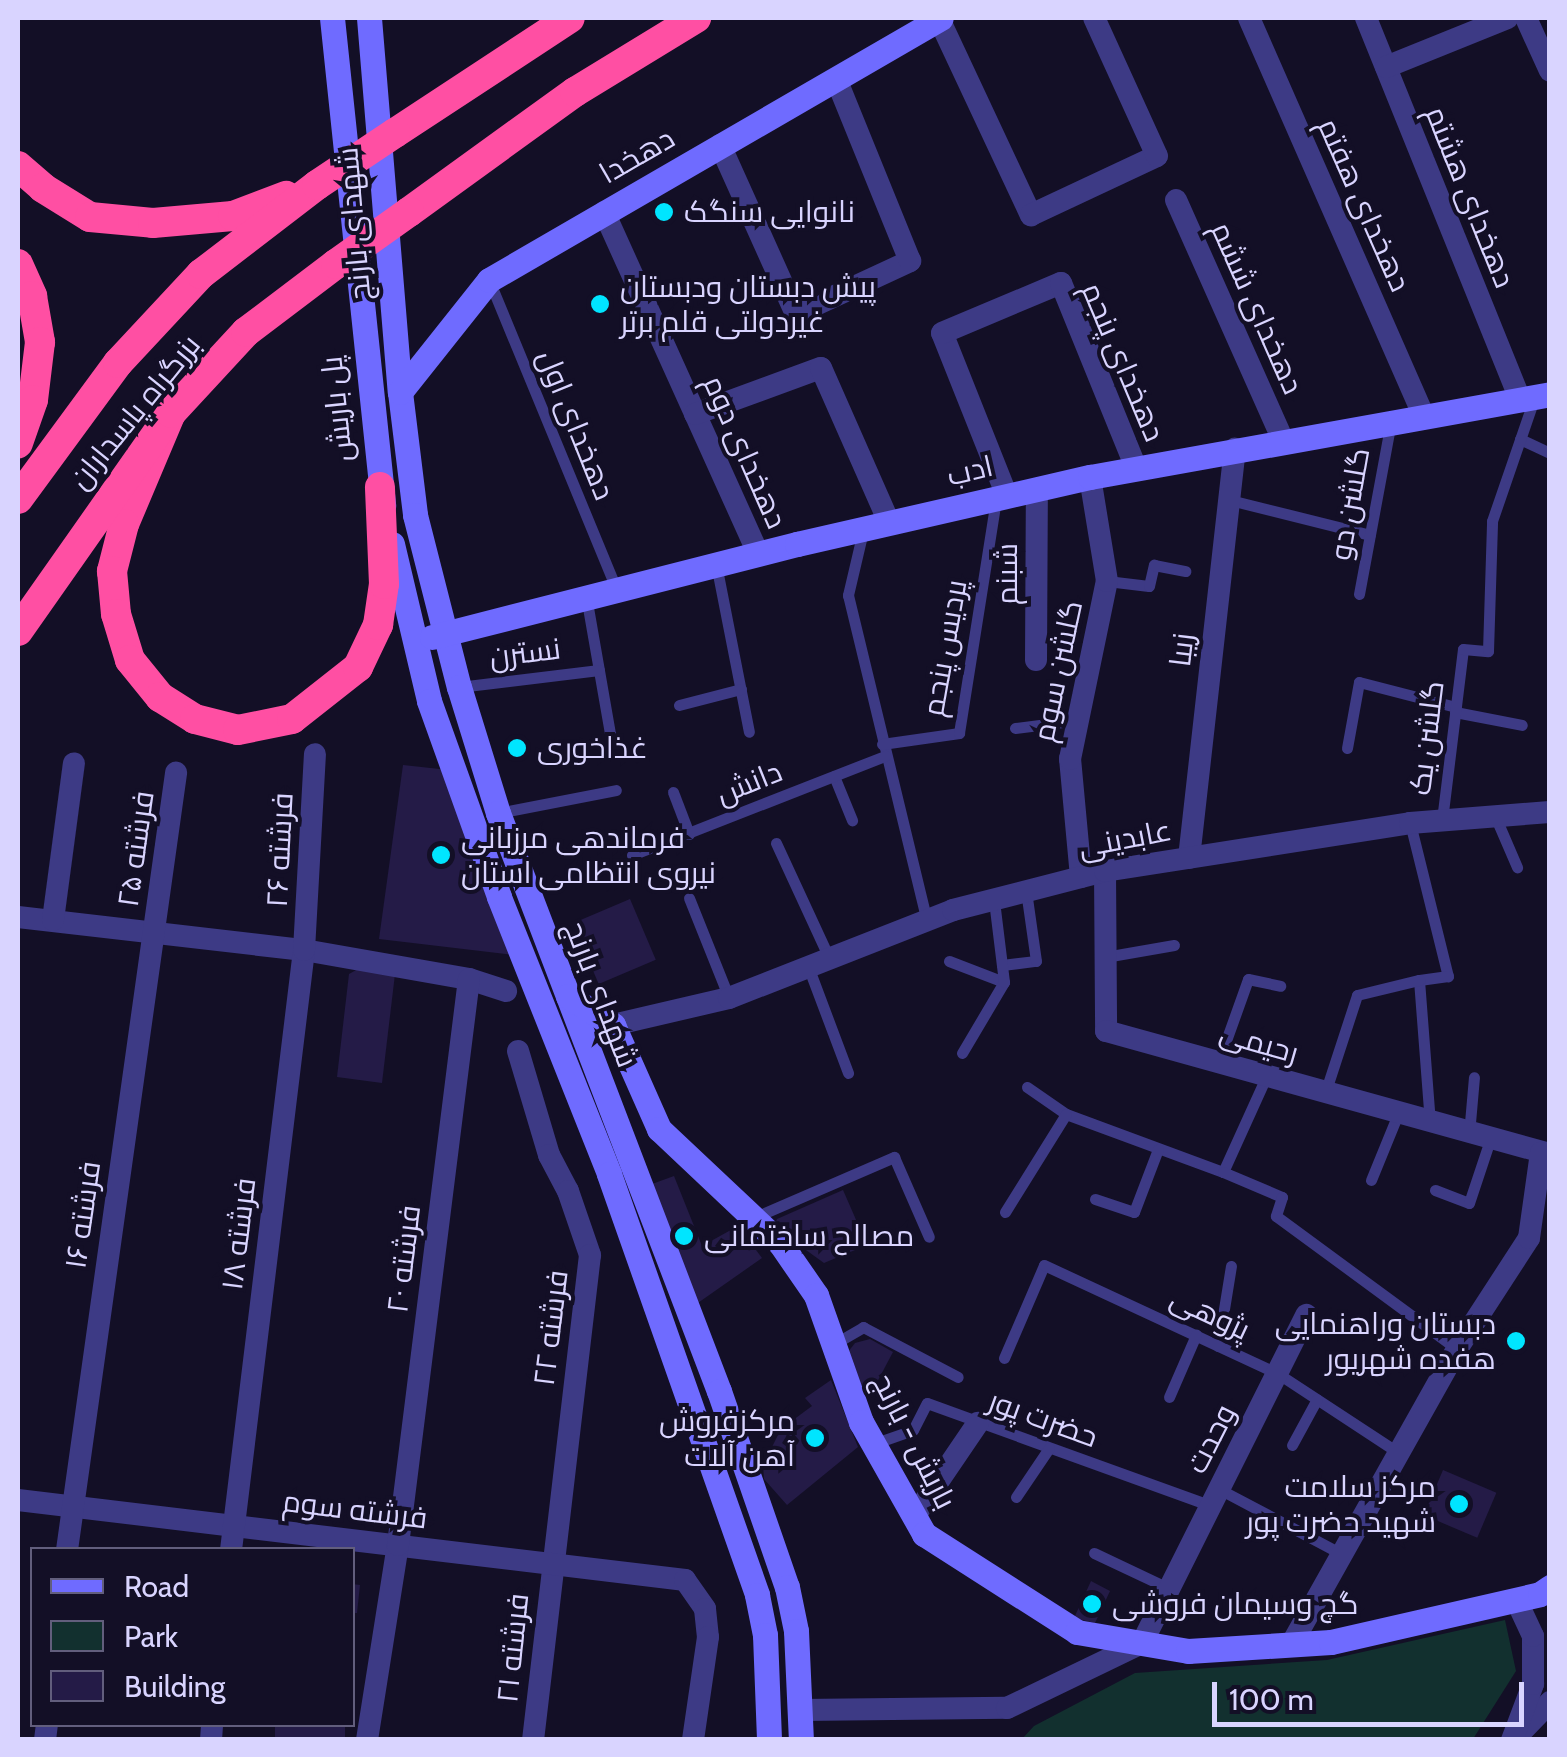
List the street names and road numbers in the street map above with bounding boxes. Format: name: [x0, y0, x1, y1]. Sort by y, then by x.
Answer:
street label: دهخدای هشتم: [1417, 101, 1523, 293]
street label: دهخدای هفتم: [1310, 113, 1418, 297]
street label: دهخدا: [593, 120, 681, 192]
street label: شهدای بارنج: [329, 146, 379, 302]
street label: دهخدای ششم: [1203, 216, 1311, 400]
street label: دهخدای پنجم: [1073, 277, 1173, 447]
street label: بزرگراه پاسداران: [62, 328, 208, 496]
street label: دهخدای اول: [530, 345, 622, 505]
street label: پل باریش: [314, 354, 360, 464]
street label: دهخدای دوم: [695, 370, 795, 534]
street label: گلشن دو: [1322, 445, 1378, 563]
street label: ادب: [943, 448, 997, 494]
street label: شبنم: [989, 543, 1025, 605]
street label: پردیس پنجم: [915, 577, 975, 719]
street label: گلشن سوم: [1025, 597, 1091, 745]
street label: نسترن: [487, 631, 563, 675]
street label: زیبا: [1162, 631, 1202, 669]
street label: گلشن یک: [1402, 679, 1452, 797]
street label: دانش: [711, 754, 787, 812]
street label: ۲۵ فرشته: [110, 789, 162, 909]
street label: ۲۶ فرشته: [259, 792, 301, 908]
street label: عابدینی: [1075, 812, 1175, 866]
street label: شهدای بارنج: [557, 916, 645, 1072]
street label: رحیمی: [1216, 1015, 1302, 1071]
street label: ۱۶ فرشته: [58, 1159, 108, 1271]
street label: ۱۸ فرشته: [214, 1176, 264, 1292]
street label: ۲۰ فرشته: [380, 1203, 428, 1315]
street label: ۲۲ فرشته: [526, 1268, 576, 1388]
street label: پژوهی: [1164, 1280, 1256, 1348]
street label: باریش - بارنج: [864, 1367, 964, 1515]
street label: حضرت پور: [983, 1383, 1103, 1455]
street label: وحدت: [1178, 1398, 1244, 1480]
street label: فرشته سوم: [280, 1483, 430, 1537]
street label: ۲۱ فرشته: [489, 1591, 537, 1705]

